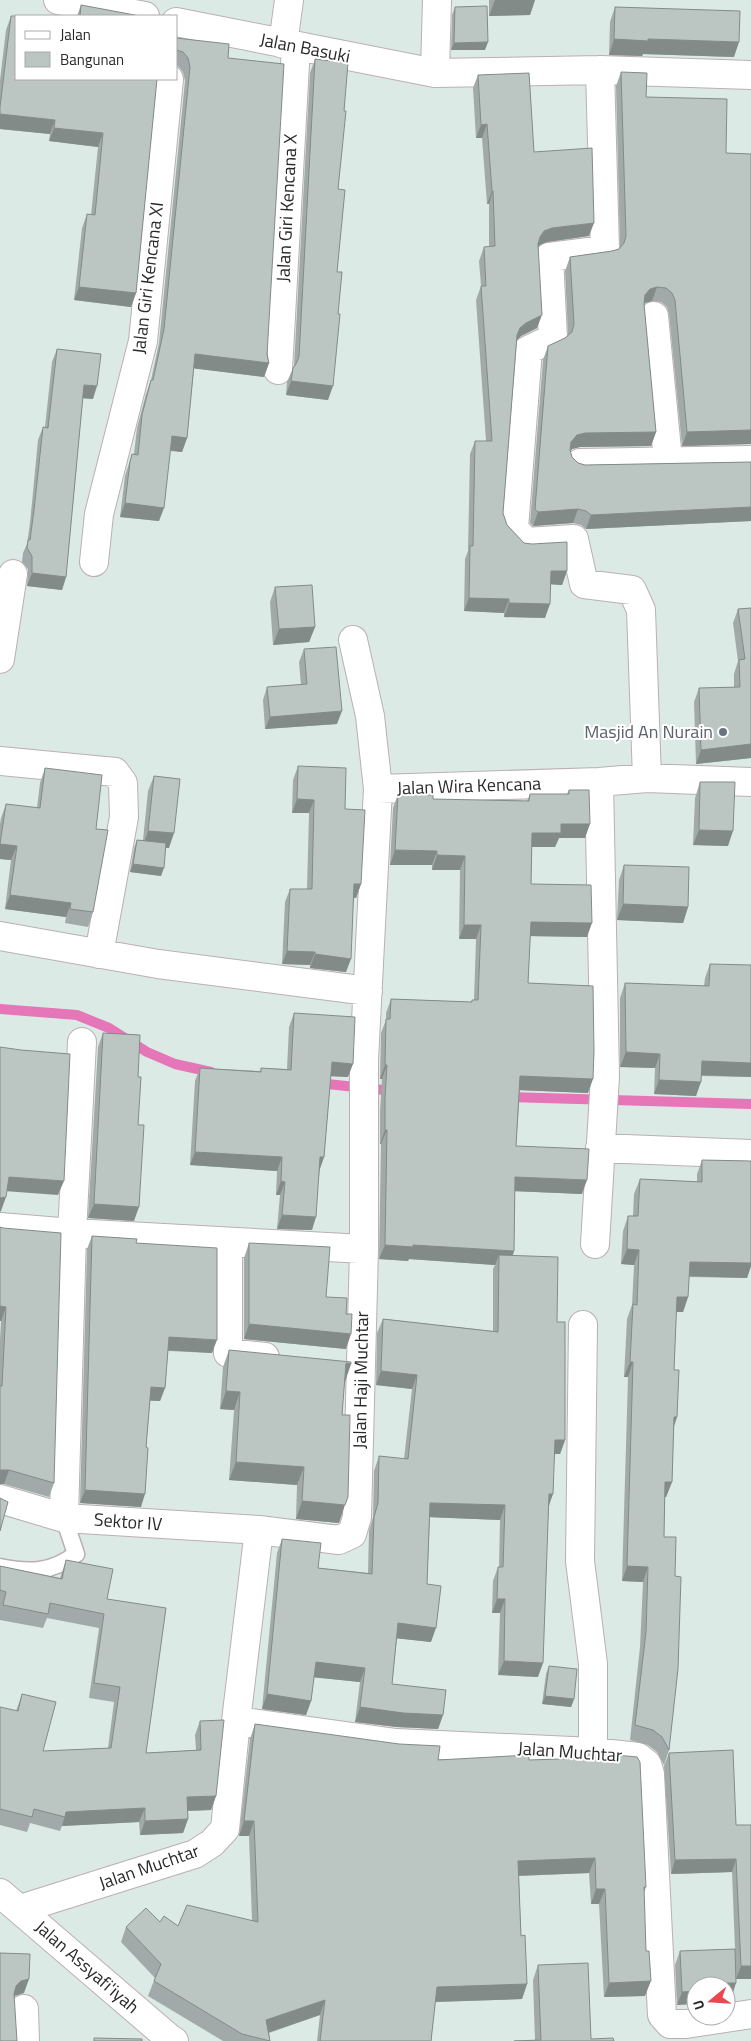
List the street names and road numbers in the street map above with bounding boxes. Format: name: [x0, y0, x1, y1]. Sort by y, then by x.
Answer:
street label: Jalan Basuki: [258, 26, 353, 70]
street label: Jalan Giri Kencana X: [269, 133, 304, 283]
street label: Jalan Giri Kencana XI: [125, 200, 170, 355]
street label: Jalan Wira Kencana: [396, 769, 542, 802]
street label: Jalan Haji Muchtar: [346, 1311, 375, 1449]
street label: Sektor IV: [93, 1506, 164, 1537]
street label: Jalan Muchtar: [517, 1734, 623, 1769]
street label: Jalan Muchtar: [95, 1837, 203, 1896]
street label: Jalan Assyafi'iyah: [29, 1914, 146, 2020]

